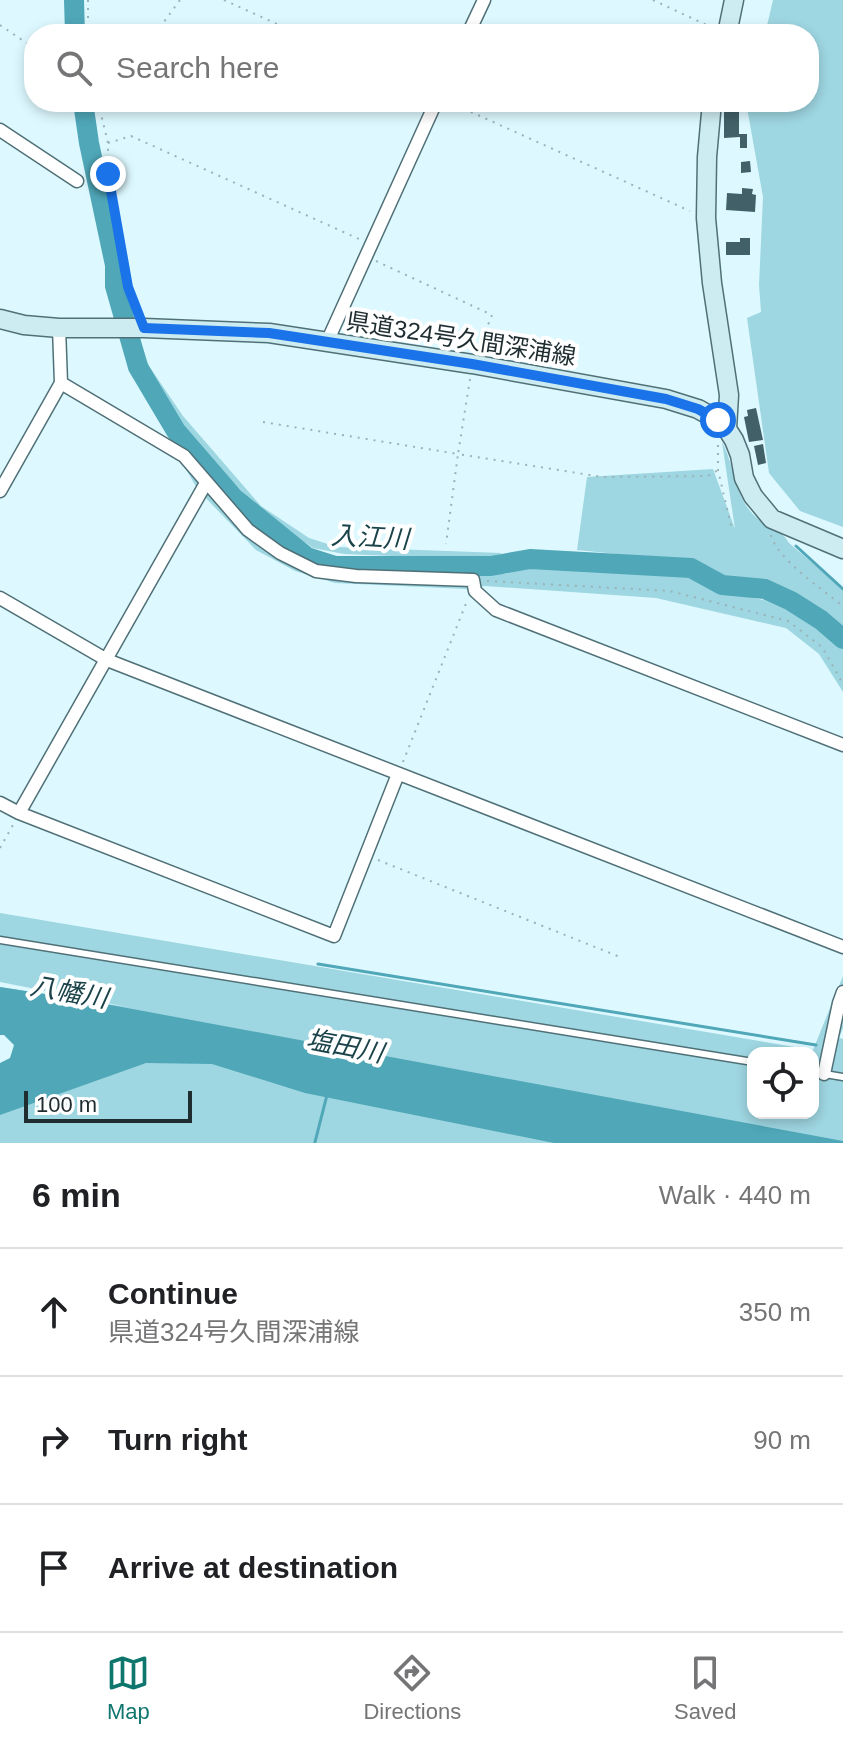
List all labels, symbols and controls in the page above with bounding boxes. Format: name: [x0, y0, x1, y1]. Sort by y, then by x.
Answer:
search box: [24, 24, 819, 112]
icon: search: [52, 46, 96, 90]
text: Search here: [116, 51, 279, 84]
route end: [90, 156, 126, 192]
street label: 県道324号久間深浦線: [344, 307, 578, 370]
route start: [700, 402, 736, 438]
water label: 入江川: [330, 520, 413, 554]
water label: 八幡川: [28, 970, 113, 1014]
water label: 塩田川: [304, 1024, 389, 1069]
map controls: [747, 1047, 819, 1119]
button: locate: [747, 1047, 819, 1119]
scale bar: [24, 1087, 192, 1123]
text: 100 m: [36, 1092, 97, 1117]
text: 6 min: [32, 1176, 121, 1214]
text: Walk · 440 m: [659, 1180, 811, 1210]
text: Continue: [108, 1277, 238, 1310]
icon: ahead: [32, 1290, 76, 1334]
text: 350 m: [739, 1297, 811, 1327]
text: 県道324号久間深浦線: [108, 1317, 359, 1347]
icon: right: [32, 1418, 76, 1462]
text: Turn right: [108, 1423, 247, 1456]
text: 90 m: [753, 1425, 811, 1455]
icon: arrive: [32, 1546, 76, 1590]
text: Arrive at destination: [108, 1551, 398, 1584]
tab: Map: [106, 1651, 150, 1725]
tab: Directions: [363, 1651, 461, 1725]
tab: Saved: [674, 1651, 737, 1725]

